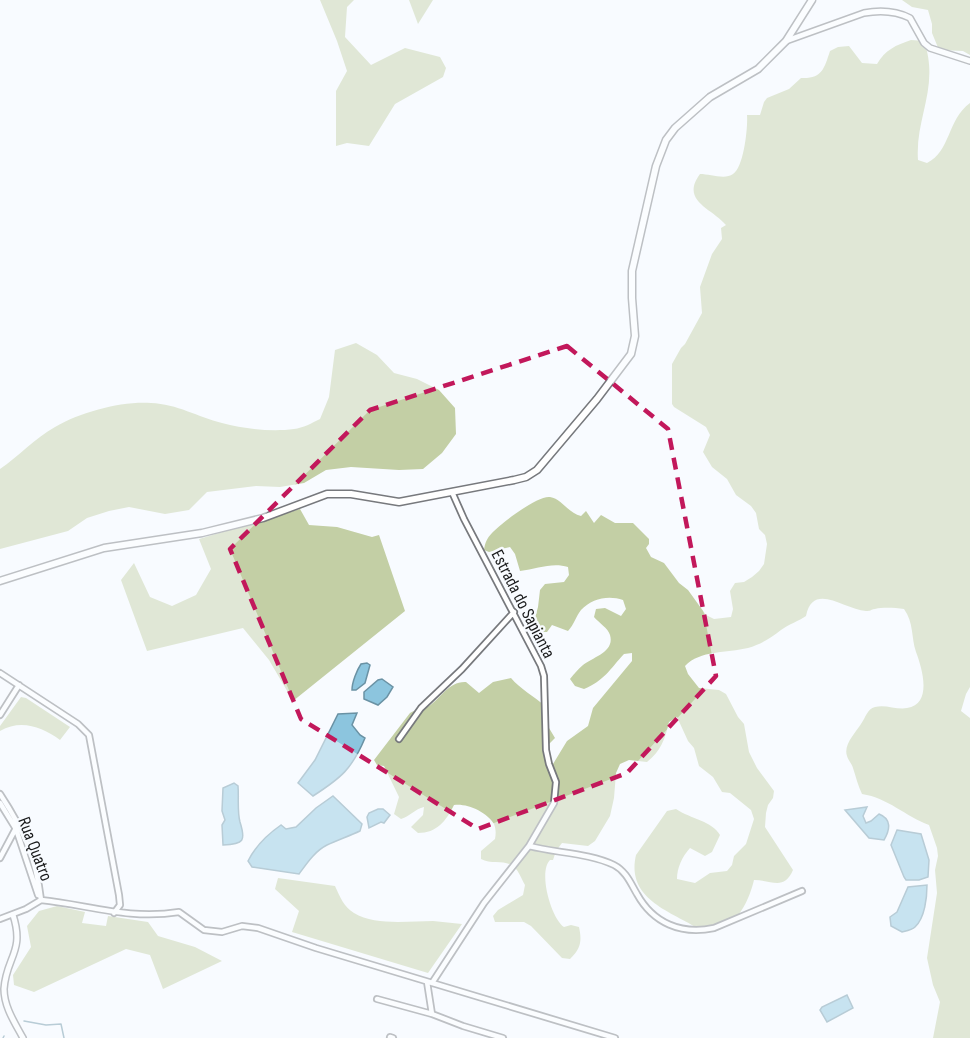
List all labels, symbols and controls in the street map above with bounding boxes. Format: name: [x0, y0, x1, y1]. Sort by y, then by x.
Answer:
street label: Estrada do Sapianta: [487, 546, 559, 662]
street label: Rua Quatro: [13, 814, 57, 884]

